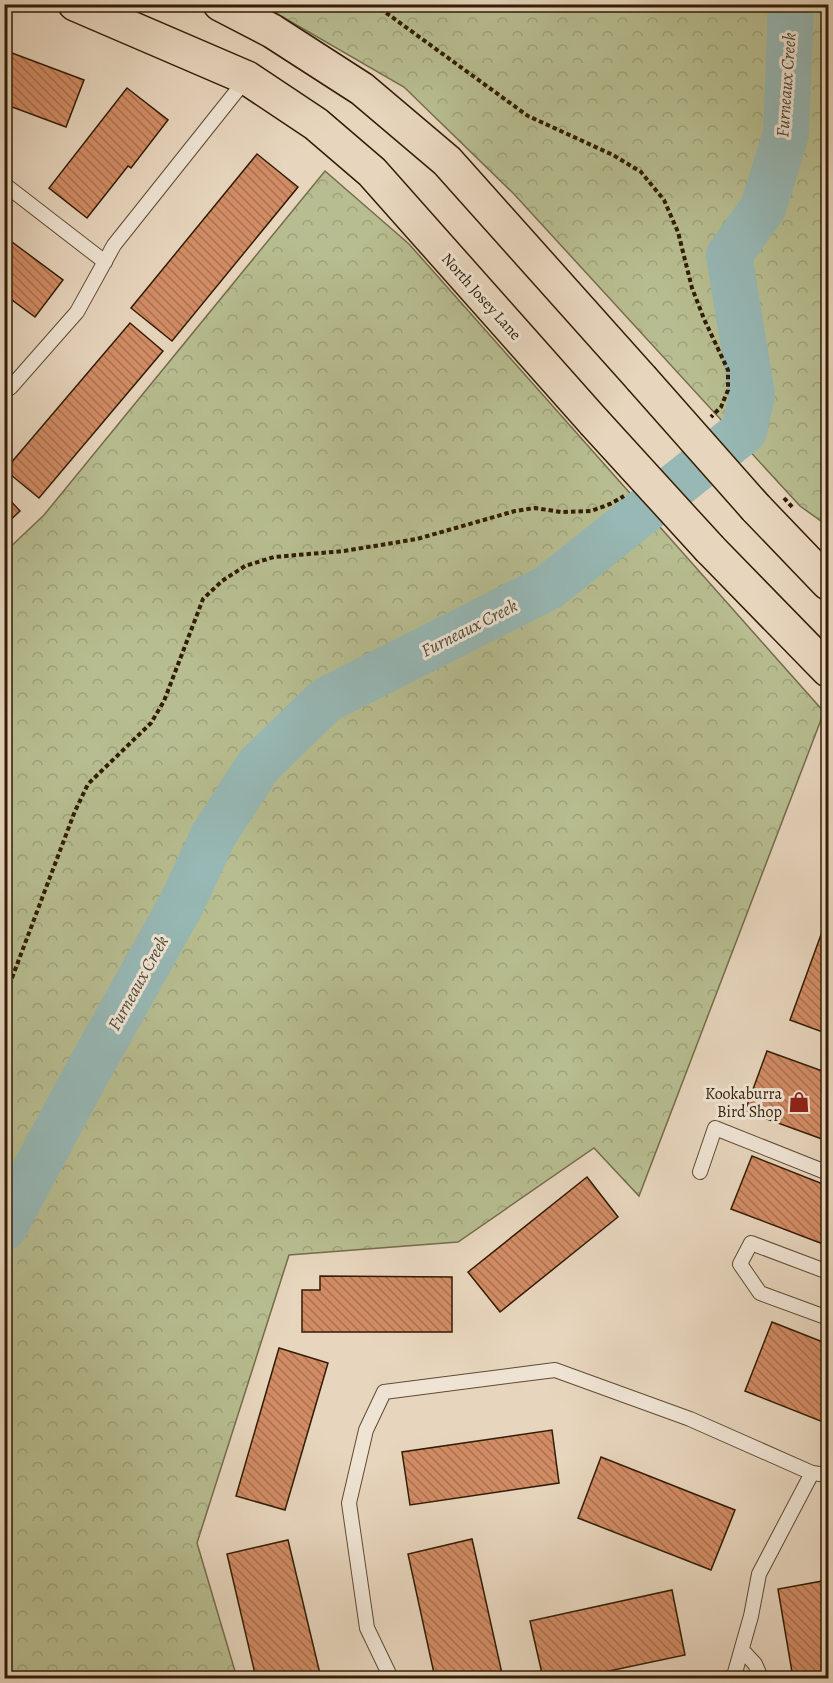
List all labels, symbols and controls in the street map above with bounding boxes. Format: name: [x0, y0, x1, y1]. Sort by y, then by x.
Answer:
water label: Furneaux Creek: [770, 32, 802, 138]
street label: North Josey Lane: [436, 248, 526, 345]
water label: Furneaux Creek: [417, 593, 521, 663]
water label: Furneaux Creek: [102, 931, 174, 1035]
place label: Kookaburra Bird Shop: [705, 1083, 783, 1123]
shop icon: Kookaburra Bird Shop: [787, 1090, 811, 1114]

